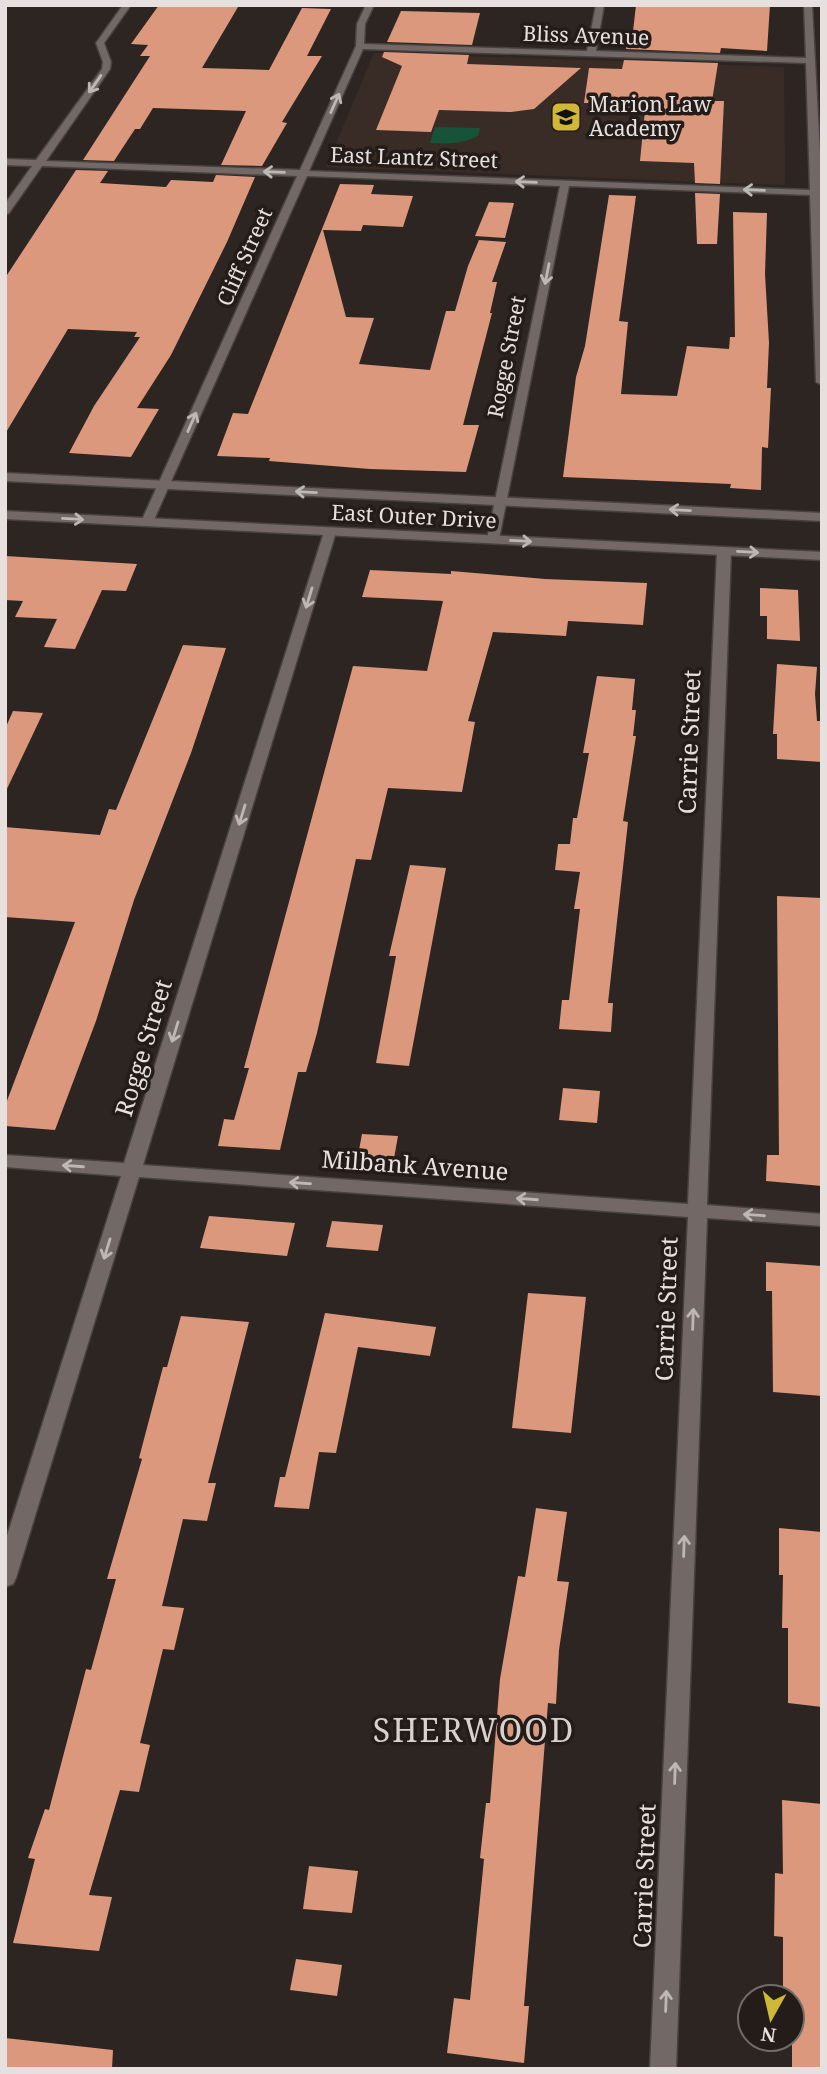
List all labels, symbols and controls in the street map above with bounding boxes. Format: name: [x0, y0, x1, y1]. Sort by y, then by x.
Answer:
street label: Bliss Avenue: [522, 19, 650, 51]
one-way arrow: [88, 74, 102, 93]
place label: Marion Law Academy: [589, 90, 712, 142]
one-way arrow: [329, 93, 342, 114]
school or university icon: Marion Law Academy: [549, 100, 583, 134]
street label: East Lantz Street: [330, 140, 498, 174]
one-way arrow: [263, 166, 286, 179]
one-way arrow: [515, 175, 538, 188]
one-way arrow: [742, 184, 765, 197]
street label: Cliff Street: [210, 203, 278, 310]
one-way arrow: [540, 262, 553, 285]
street label: Rogge Street: [480, 293, 532, 420]
one-way arrow: [186, 412, 199, 434]
one-way arrow: [295, 485, 318, 498]
street label: East Outer Drive: [331, 498, 497, 534]
one-way arrow: [669, 504, 692, 517]
one-way arrow: [62, 512, 85, 525]
one-way arrow: [509, 534, 532, 547]
one-way arrow: [736, 546, 759, 559]
one-way arrow: [302, 586, 315, 608]
street label: Carrie Street: [669, 669, 708, 815]
one-way arrow: [235, 803, 247, 825]
street label: Rogge Street: [106, 975, 179, 1120]
one-way arrow: [167, 1021, 180, 1043]
street label: Milbank Avenue: [320, 1142, 510, 1188]
one-way arrow: [62, 1159, 85, 1172]
one-way arrow: [289, 1176, 312, 1189]
one-way arrow: [516, 1192, 539, 1205]
one-way arrow: [743, 1208, 765, 1221]
street label: Carrie Street: [646, 1236, 685, 1382]
one-way arrow: [100, 1238, 113, 1260]
one-way arrow: [687, 1307, 700, 1330]
one-way arrow: [678, 1535, 691, 1558]
district label: SHERWOOD: [373, 1708, 575, 1751]
one-way arrow: [669, 1762, 682, 1785]
street label: Carrie Street: [624, 1803, 663, 1949]
north arrow: [736, 1983, 806, 2053]
one-way arrow: [660, 1989, 673, 2012]
text: N: [759, 2021, 778, 2049]

